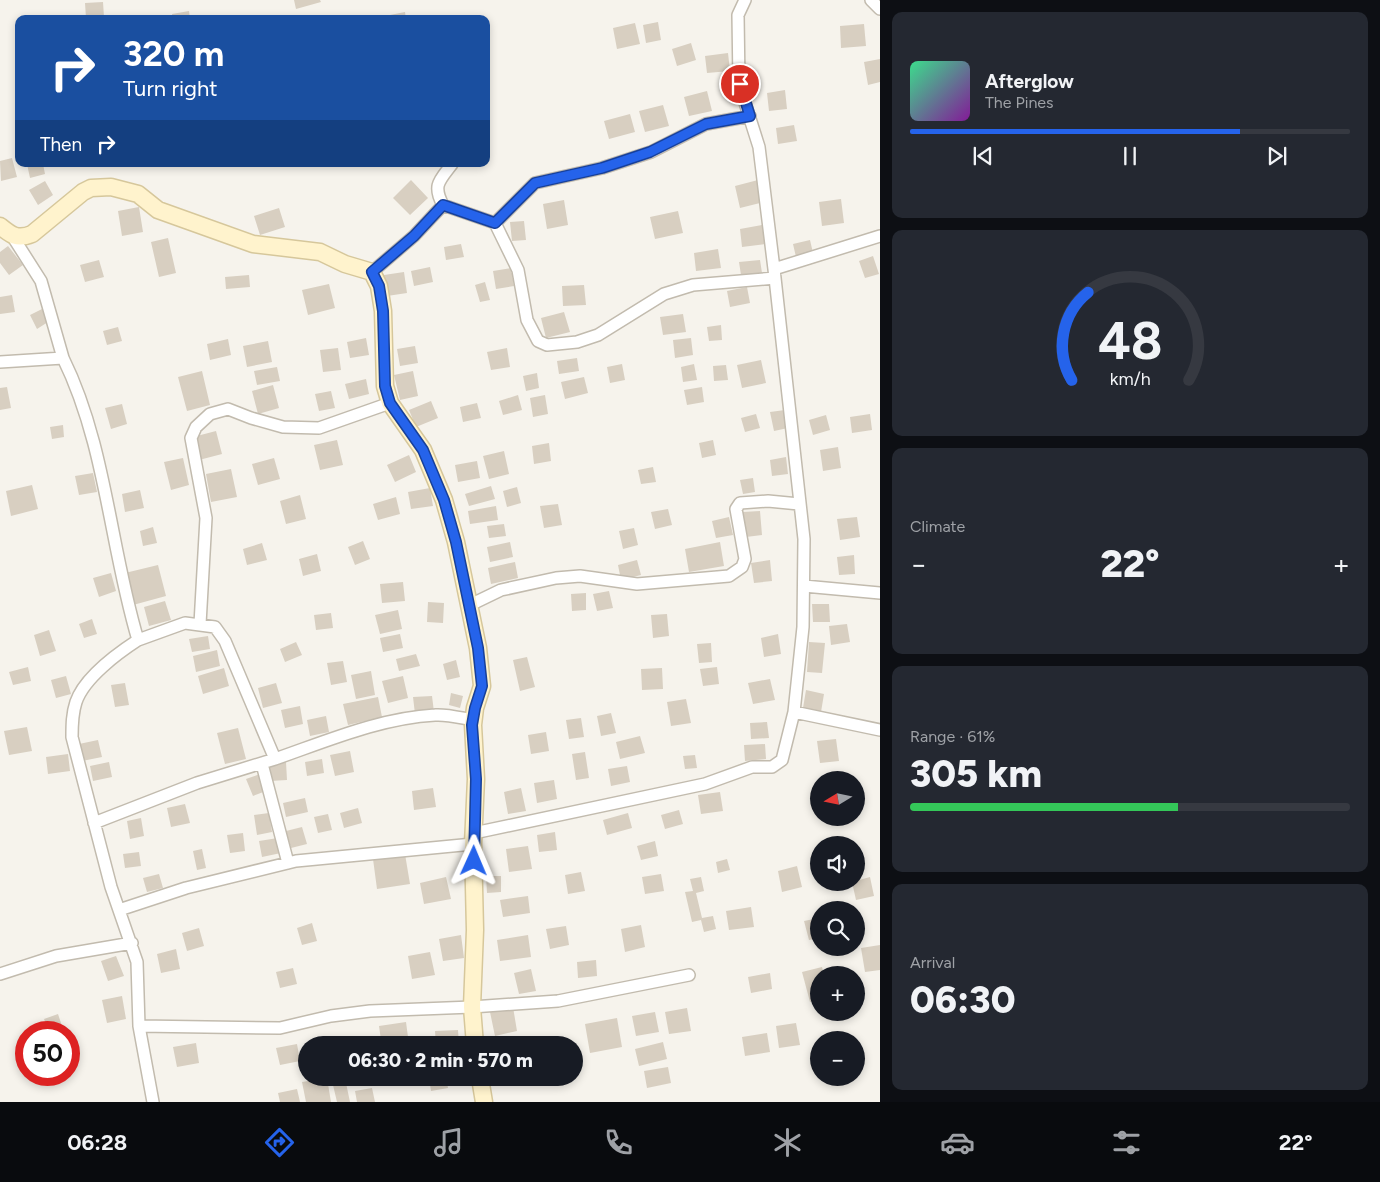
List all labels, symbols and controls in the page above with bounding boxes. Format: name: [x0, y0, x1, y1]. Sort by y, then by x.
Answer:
text: 320 m: [123, 33, 224, 75]
icon: right: [40, 35, 105, 100]
pin: [719, 63, 761, 105]
icon: arrive: [726, 70, 754, 98]
text: Afterglow: [985, 70, 1074, 93]
text: Turn right: [123, 75, 218, 102]
text: The Pines: [985, 93, 1054, 112]
icon: right: [92, 130, 120, 158]
text: Then: [40, 133, 82, 156]
icon: previous: [969, 142, 997, 170]
icon: pause: [1116, 142, 1144, 170]
icon: next: [1263, 142, 1291, 170]
text: 48: [1098, 310, 1162, 372]
text: km/h: [1110, 368, 1150, 389]
text: Climate: [910, 517, 965, 536]
text: 22°: [1100, 541, 1160, 587]
text: −: [910, 547, 927, 581]
text: +: [1333, 547, 1350, 581]
text: Range · 61%: [910, 727, 995, 746]
text: 305 km: [910, 751, 1042, 797]
north arrow: [810, 771, 865, 826]
map controls: [810, 771, 865, 1086]
position arrow: [447, 834, 499, 886]
button: sound: [810, 836, 865, 891]
button: search: [810, 901, 865, 956]
text: Arrival: [910, 953, 955, 972]
button: +: [810, 966, 865, 1021]
text: 06:30: [910, 977, 1015, 1023]
speed limit sign: 50: [15, 1021, 80, 1086]
button: −: [810, 1031, 865, 1086]
text: 06:30 · 2 min · 570 m: [348, 1049, 533, 1072]
icon: directions: [262, 1125, 297, 1160]
icon: music: [431, 1125, 466, 1160]
icon: phone: [601, 1125, 636, 1160]
icon: climate: [770, 1125, 805, 1160]
icon: car: [940, 1125, 975, 1160]
icon: filters: [1109, 1125, 1144, 1160]
text: 06:28: [67, 1129, 127, 1156]
text: 22°: [1279, 1129, 1313, 1156]

